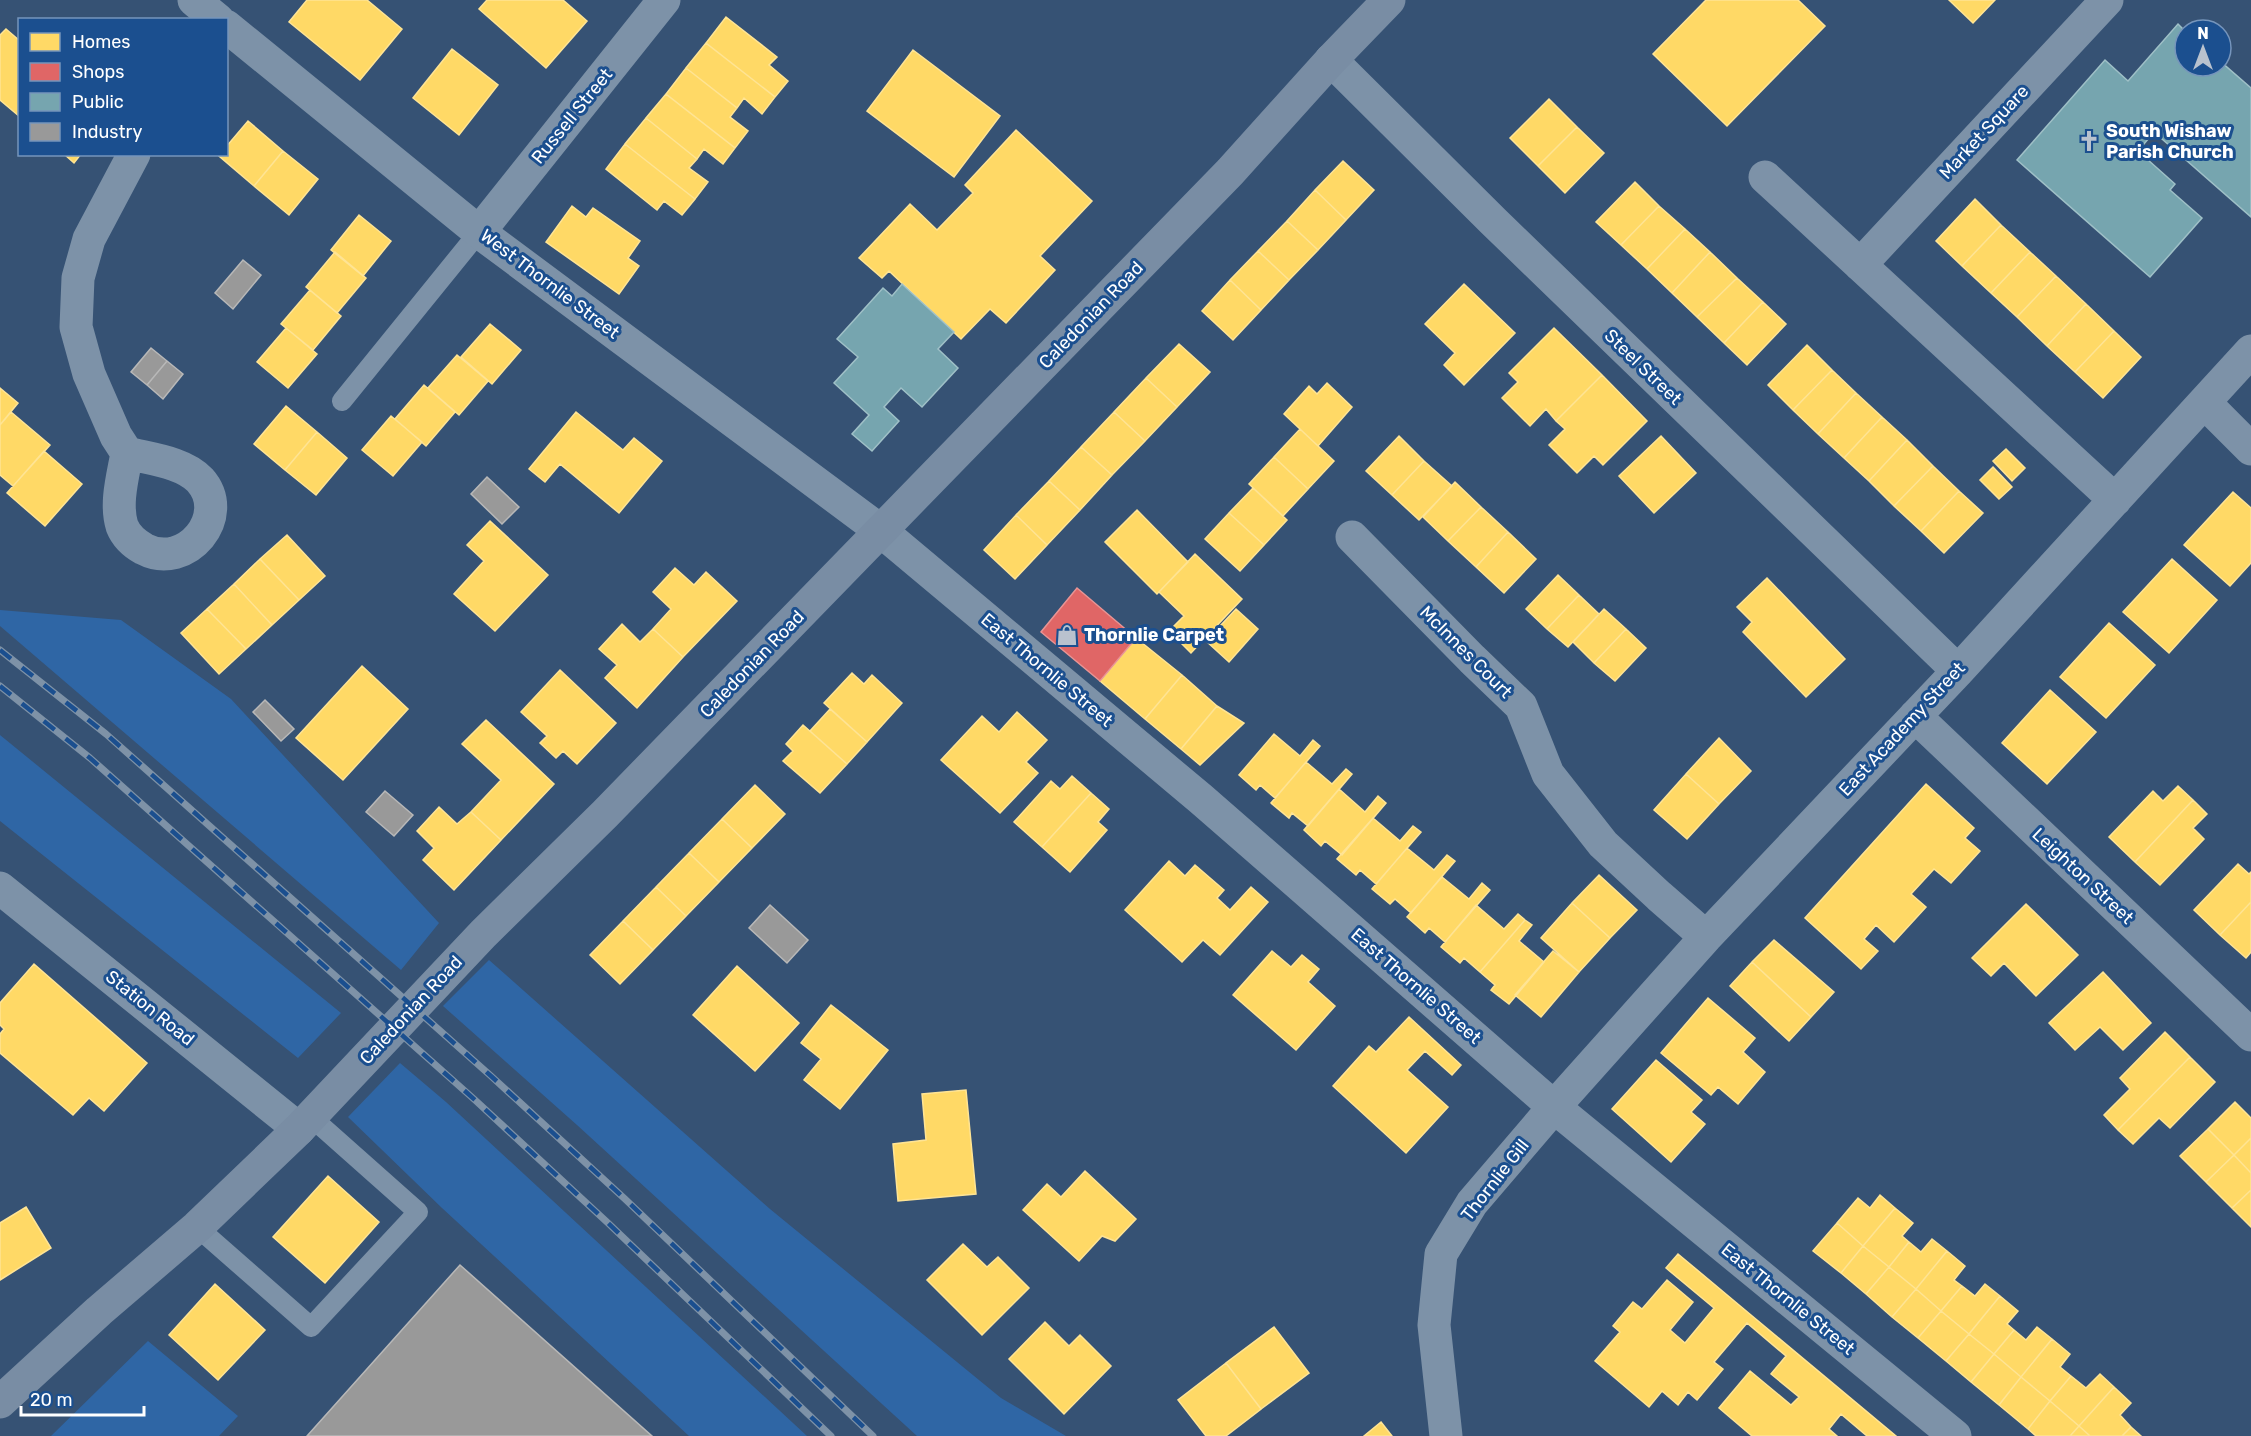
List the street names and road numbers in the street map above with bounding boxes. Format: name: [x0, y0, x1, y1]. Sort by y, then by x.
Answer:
street label: Russell Street: [527, 64, 617, 168]
street label: Market Square: [1935, 80, 2033, 184]
street label: West Thornlie Street: [476, 224, 624, 344]
street label: Caledonian Road: [1034, 257, 1148, 373]
street label: Steel Street: [1600, 325, 1686, 409]
street label: McInnes Court: [1415, 601, 1517, 703]
street label: Caledonian Road: [695, 606, 809, 722]
street label: East Thornlie Street: [977, 608, 1117, 732]
street label: East Academy Street: [1834, 657, 1970, 801]
street label: Leighton Street: [2028, 823, 2138, 929]
street label: East Thornlie Street: [1346, 923, 1486, 1049]
street label: Caledonian Road: [355, 951, 467, 1069]
street label: Station Road: [101, 966, 199, 1050]
street label: Thornlie Gill: [1456, 1135, 1534, 1225]
street label: East Thornlie Street: [1717, 1238, 1859, 1360]

